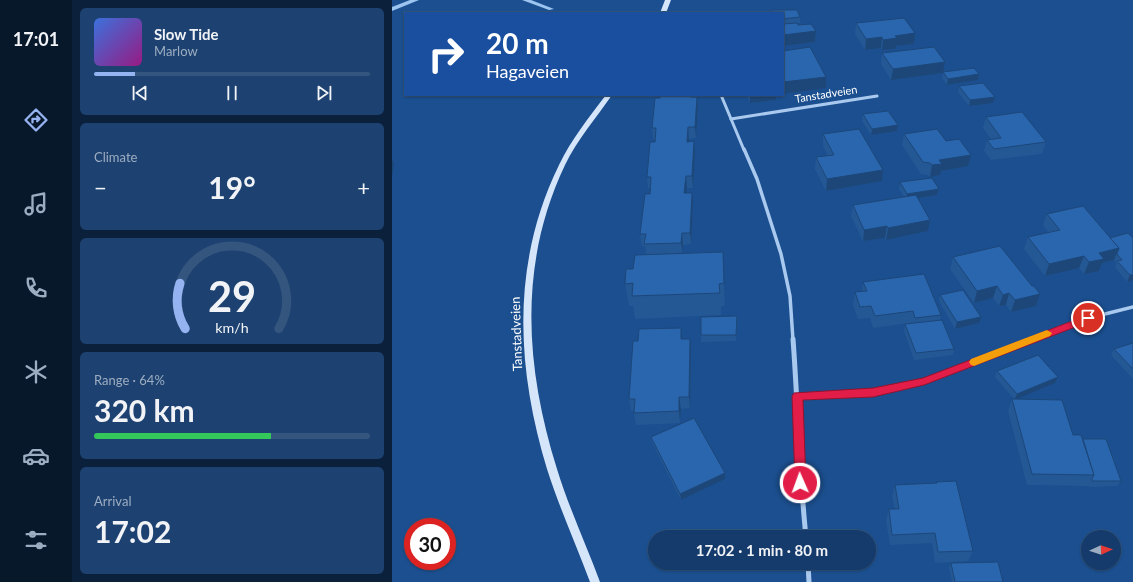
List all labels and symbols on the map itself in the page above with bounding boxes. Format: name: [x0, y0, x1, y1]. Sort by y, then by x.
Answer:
street label: Tanstadveien: [794, 82, 858, 105]
street label: Tanstadveien: [507, 296, 525, 372]
pin: [1071, 301, 1105, 335]
position arrow: [779, 462, 821, 504]
speed limit sign: 30: [404, 518, 456, 570]
north arrow: [1081, 530, 1121, 570]

